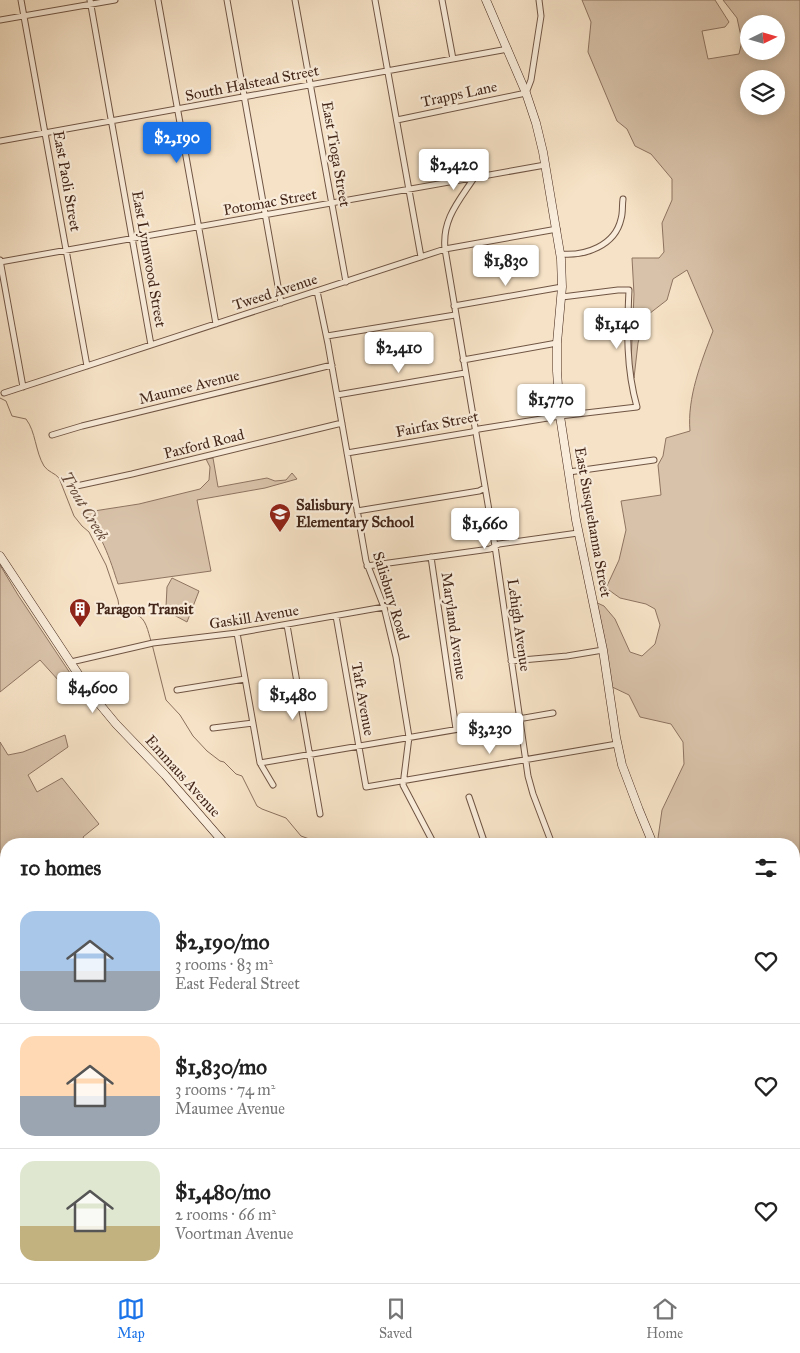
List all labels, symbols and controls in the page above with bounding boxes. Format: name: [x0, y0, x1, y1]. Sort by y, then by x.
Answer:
north arrow: [740, 15, 785, 60]
map controls: [740, 15, 785, 115]
street label: South Halstead Street: [184, 61, 321, 105]
button: layers: [740, 70, 785, 115]
street label: Trapps Lane: [419, 77, 499, 111]
street label: East Tioga Street: [318, 100, 354, 209]
pin: $2,190: [136, 121, 218, 164]
text: $2,190: [154, 128, 200, 147]
street label: East Paoli Street: [49, 129, 85, 233]
pin: $2,420: [413, 148, 495, 191]
text: $2,420: [430, 155, 478, 174]
street label: Potomac Street: [222, 185, 319, 219]
street label: East Lynnwood Street: [128, 189, 170, 329]
pin: $1,830: [465, 244, 547, 287]
text: $1,830: [484, 251, 528, 270]
street label: Tweed Avenue: [230, 270, 320, 314]
pin: $1,140: [576, 308, 658, 350]
text: $1,140: [595, 314, 639, 333]
pin: $2,410: [358, 332, 440, 374]
text: $2,410: [376, 338, 422, 357]
street label: Maumee Avenue: [137, 366, 241, 408]
pin: $1,770: [510, 384, 592, 426]
text: $1,770: [528, 390, 574, 409]
street label: Fairfax Street: [394, 407, 481, 441]
street label: Paxford Road: [162, 425, 246, 463]
street label: East Susquehanna Street: [570, 445, 615, 599]
water label: Trout Creek: [57, 468, 113, 544]
place label: Salisbury Elementary School: [296, 496, 415, 532]
school or university icon: Salisbury Elementary School: [268, 502, 292, 533]
pin: $1,660: [444, 508, 526, 550]
text: $1,660: [462, 514, 508, 533]
street label: Salisbury Road: [369, 550, 413, 643]
street label: Maryland Avenue: [438, 571, 470, 681]
street label: Lehigh Avenue: [504, 578, 534, 672]
building icon: Paragon Transit: [68, 597, 92, 628]
place label: Paragon Transit: [96, 600, 194, 619]
street label: Gaskill Avenue: [208, 601, 300, 633]
street label: Taft Avenue: [348, 661, 378, 737]
pin: $4,600: [52, 672, 134, 714]
text: $4,600: [68, 678, 118, 697]
pin: $1,480: [252, 678, 334, 721]
text: $1,480: [269, 685, 317, 704]
pin: $3,230: [449, 712, 531, 755]
text: $3,230: [468, 719, 512, 738]
street label: Emmaus Avenue: [142, 731, 224, 821]
icon: filters: [752, 854, 780, 882]
text: 10 homes: [20, 855, 101, 881]
text: $2,190/mo: [175, 929, 269, 955]
icon: home: [60, 931, 120, 991]
icon: heart: [752, 947, 780, 975]
text: 3 rooms · 83 m²: [175, 955, 273, 974]
text: East Federal Street: [175, 974, 300, 993]
text: $1,830/mo: [175, 1054, 267, 1080]
icon: home: [60, 1056, 120, 1116]
icon: heart: [752, 1072, 780, 1100]
text: 3 rooms · 74 m²: [175, 1080, 275, 1099]
text: Maumee Avenue: [175, 1099, 285, 1118]
text: $1,480/mo: [175, 1179, 271, 1205]
icon: home: [60, 1181, 120, 1241]
icon: heart: [752, 1197, 780, 1225]
text: 2 rooms · 66 m²: [175, 1205, 276, 1224]
text: Voortman Avenue: [175, 1224, 293, 1243]
tab: Map: [117, 1295, 145, 1342]
tab: Saved: [379, 1295, 412, 1342]
tab: Home: [646, 1295, 683, 1342]

